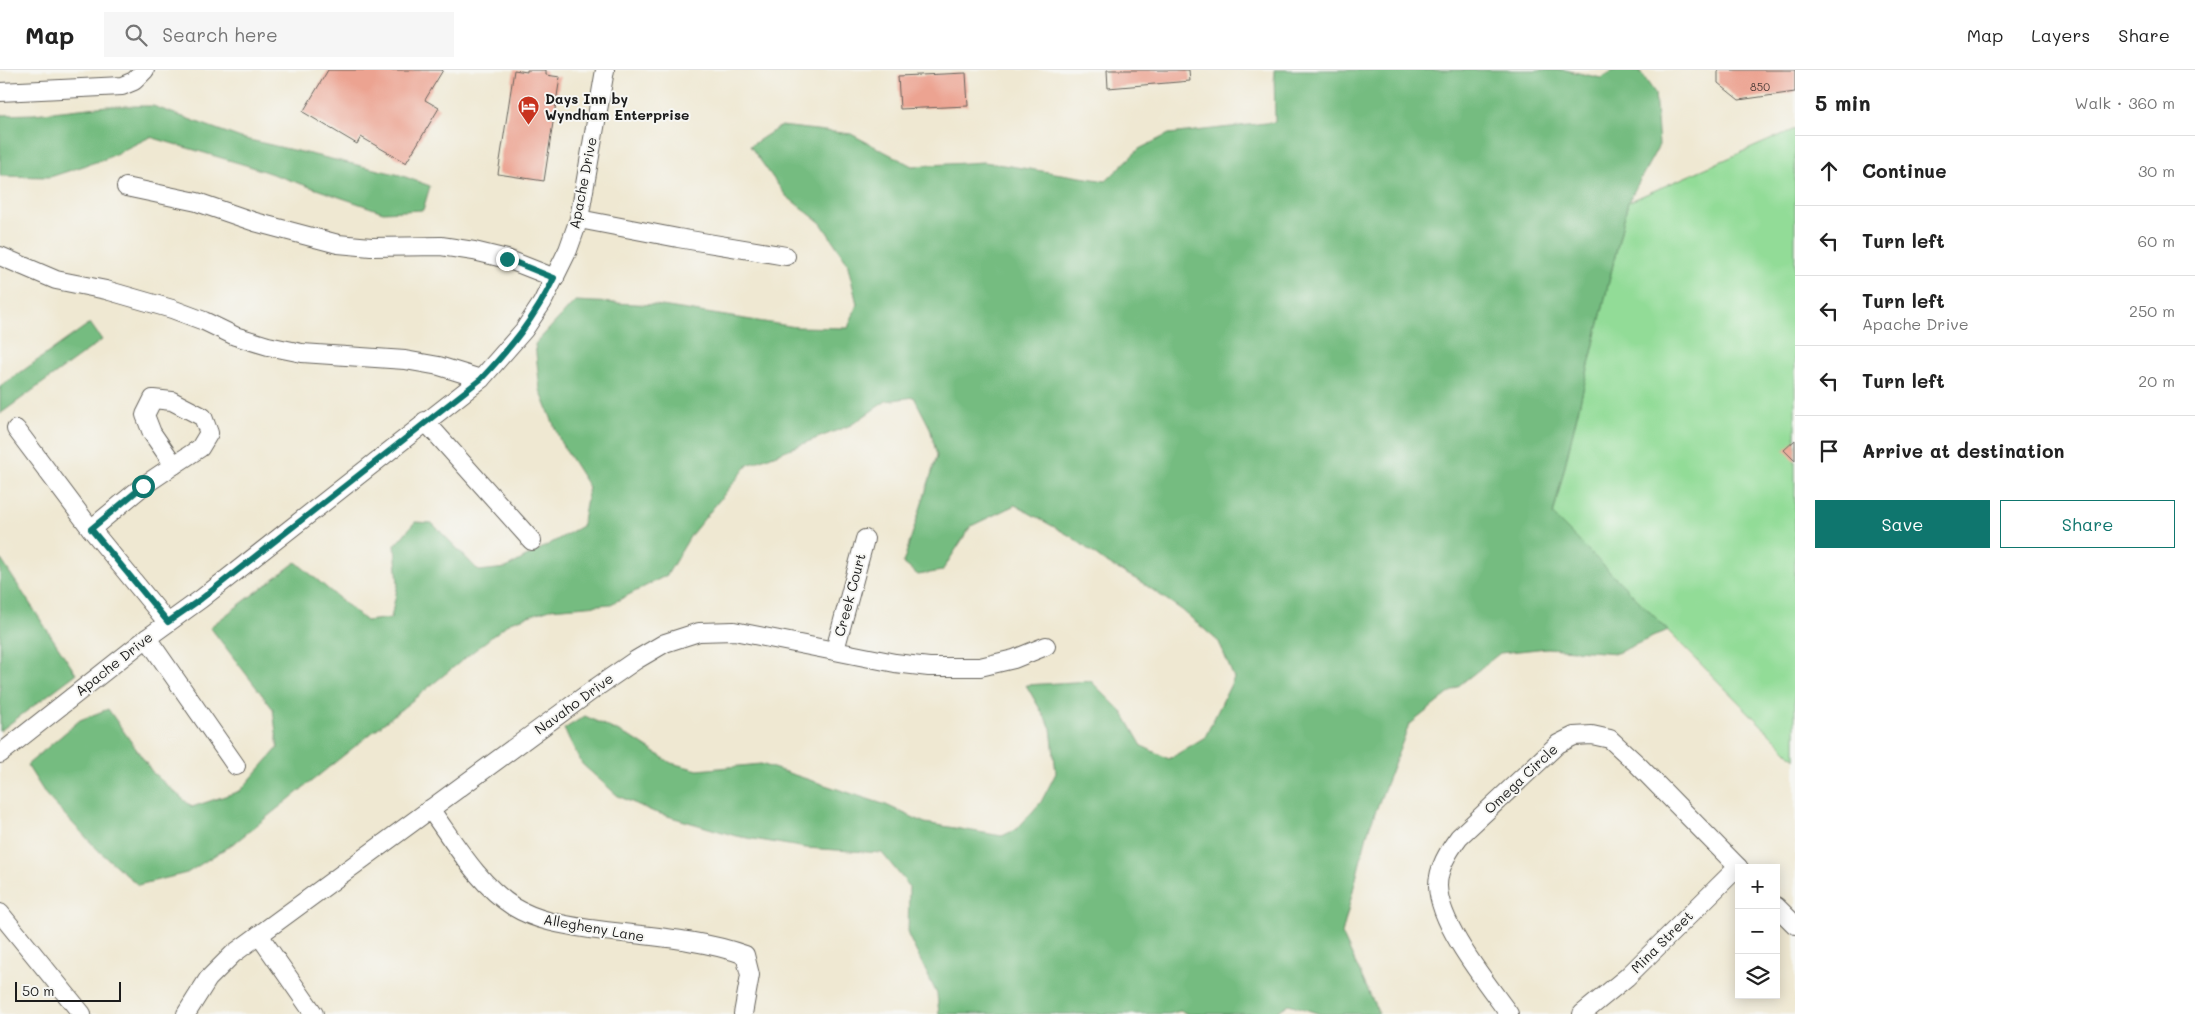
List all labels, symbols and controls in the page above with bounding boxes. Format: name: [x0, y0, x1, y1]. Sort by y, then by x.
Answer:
search box: [104, 12, 454, 57]
text: Map: [25, 19, 74, 50]
icon: search: [122, 21, 150, 49]
text: Search here: [162, 22, 278, 47]
text: Map: [1967, 23, 2003, 47]
text: Layers: [2031, 23, 2090, 47]
text: Share: [2118, 23, 2170, 47]
house number: 850: [1750, 79, 1770, 94]
place label: Days Inn by Wyndham Enterprise: [545, 89, 689, 124]
text: 5 min: [1815, 89, 1871, 116]
text: Walk · 360 m: [2074, 92, 2175, 113]
hotel icon: Days Inn by Wyndham Enterprise: [517, 95, 541, 126]
street label: Apache Drive: [564, 135, 601, 231]
icon: ahead: [1815, 157, 1843, 185]
text: Continue: [1862, 158, 1947, 183]
text: 30 m: [2138, 160, 2175, 181]
icon: left: [1815, 227, 1843, 255]
text: Turn left: [1862, 228, 1945, 253]
text: 60 m: [2138, 230, 2175, 251]
route end: [496, 248, 519, 271]
text: Turn left: [1862, 288, 1945, 313]
icon: left: [1815, 297, 1843, 325]
text: 250 m: [2129, 300, 2175, 321]
text: Apache Drive: [1862, 313, 1969, 334]
icon: left: [1815, 367, 1843, 395]
text: Turn left: [1862, 368, 1945, 393]
text: 20 m: [2138, 370, 2175, 391]
icon: arrive: [1815, 437, 1843, 465]
text: Arrive at destination: [1862, 438, 2065, 463]
route start: [132, 475, 155, 498]
button: Save: [1815, 500, 1990, 548]
button: Share: [2000, 500, 2175, 548]
street label: Creek Court: [829, 551, 870, 639]
street label: Apache Drive: [71, 627, 156, 700]
street label: Navaho Drive: [531, 669, 617, 739]
street label: Omega Circle: [1480, 740, 1562, 818]
map controls: [1735, 864, 1780, 999]
button: +: [1735, 864, 1780, 909]
street label: Mina Street: [1626, 906, 1697, 977]
street label: Allegheny Lane: [542, 909, 646, 946]
button: −: [1735, 909, 1780, 954]
button: layers: [1735, 954, 1780, 999]
scale bar: [15, 979, 121, 1002]
text: 50 m: [22, 981, 54, 1000]

